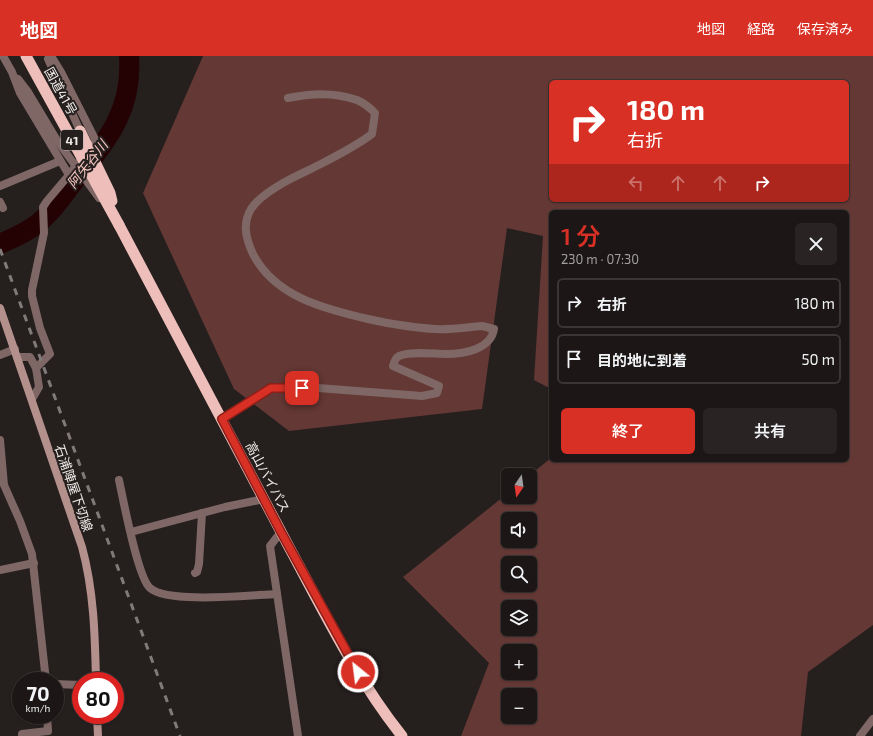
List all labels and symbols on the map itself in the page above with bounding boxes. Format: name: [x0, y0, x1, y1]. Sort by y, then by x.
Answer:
street label: 国道41号: [41, 64, 81, 118]
road number: 41: [61, 130, 83, 150]
water label: 阿矢谷川: [63, 135, 112, 191]
pin: [285, 371, 319, 405]
street label: 高山バイパス: [243, 439, 293, 515]
street label: 石浦陣屋下切線: [52, 442, 96, 534]
north arrow: [501, 468, 537, 504]
position arrow: [337, 651, 379, 693]
speed limit sign: 80: [72, 672, 124, 724]

